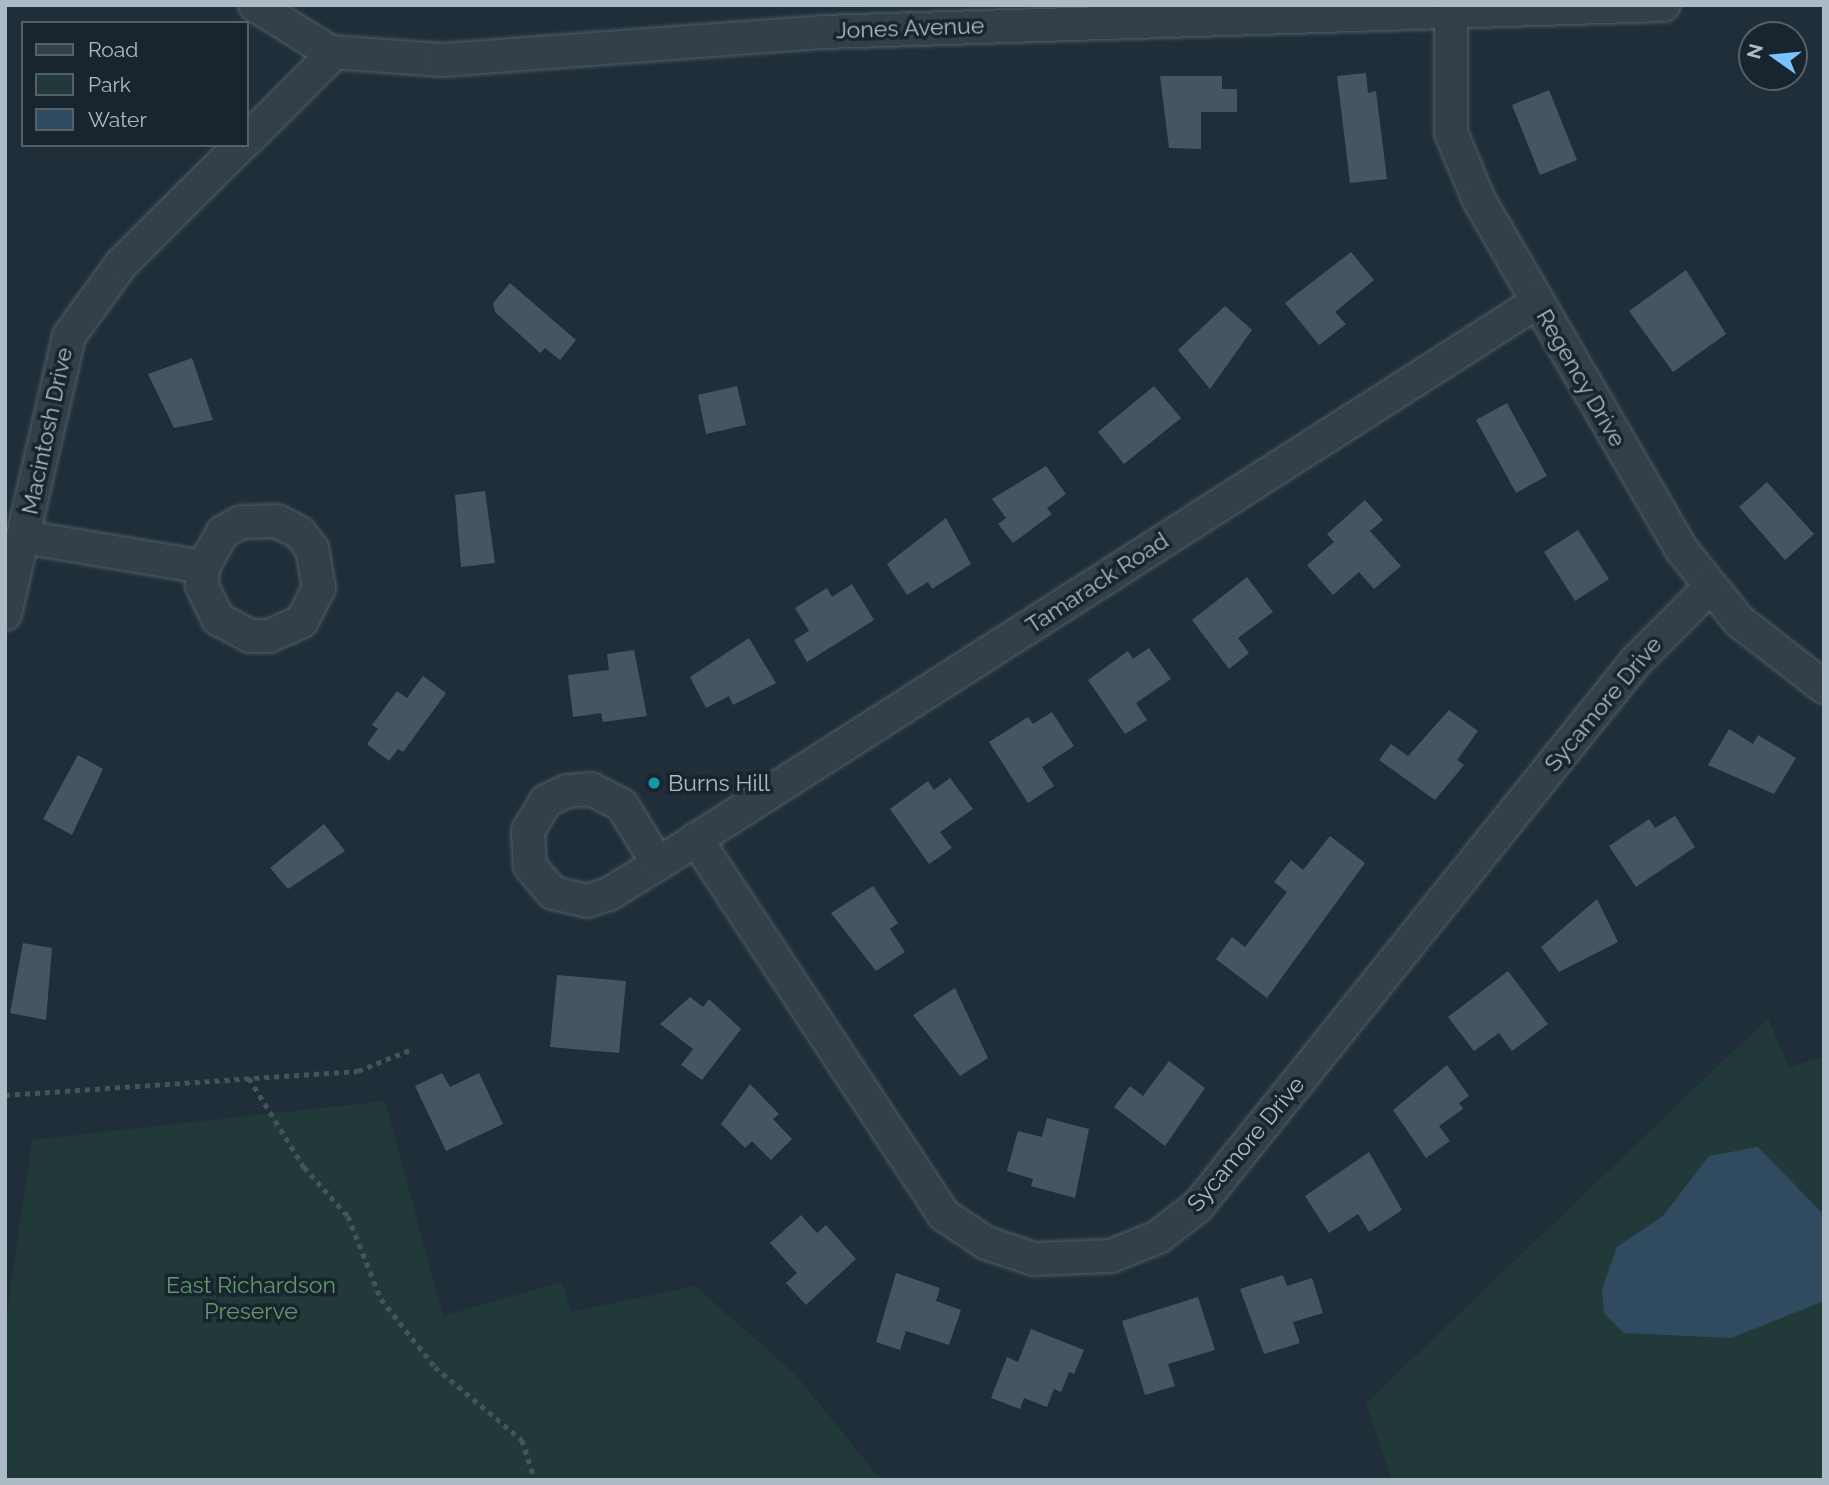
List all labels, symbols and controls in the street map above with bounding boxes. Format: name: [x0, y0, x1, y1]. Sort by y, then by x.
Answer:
street label: Jones Avenue: [835, 12, 985, 44]
legend: [21, 21, 248, 147]
north arrow: [1738, 21, 1808, 91]
text: Road: [88, 37, 138, 62]
text: N: [1742, 41, 1767, 61]
text: Park: [88, 72, 131, 97]
text: Water: [88, 107, 147, 132]
street label: Regency Drive: [1530, 304, 1632, 452]
street label: Macintosh Drive: [16, 345, 78, 517]
street label: Tamarack Road: [1021, 527, 1173, 639]
street label: Sycamore Drive: [1539, 631, 1667, 777]
place label: Burns Hill: [668, 769, 770, 797]
marker: Burns Hill: [646, 775, 662, 791]
street label: Sycamore Drive: [1182, 1071, 1310, 1217]
park label: East Richardson Preserve: [166, 1271, 336, 1325]

